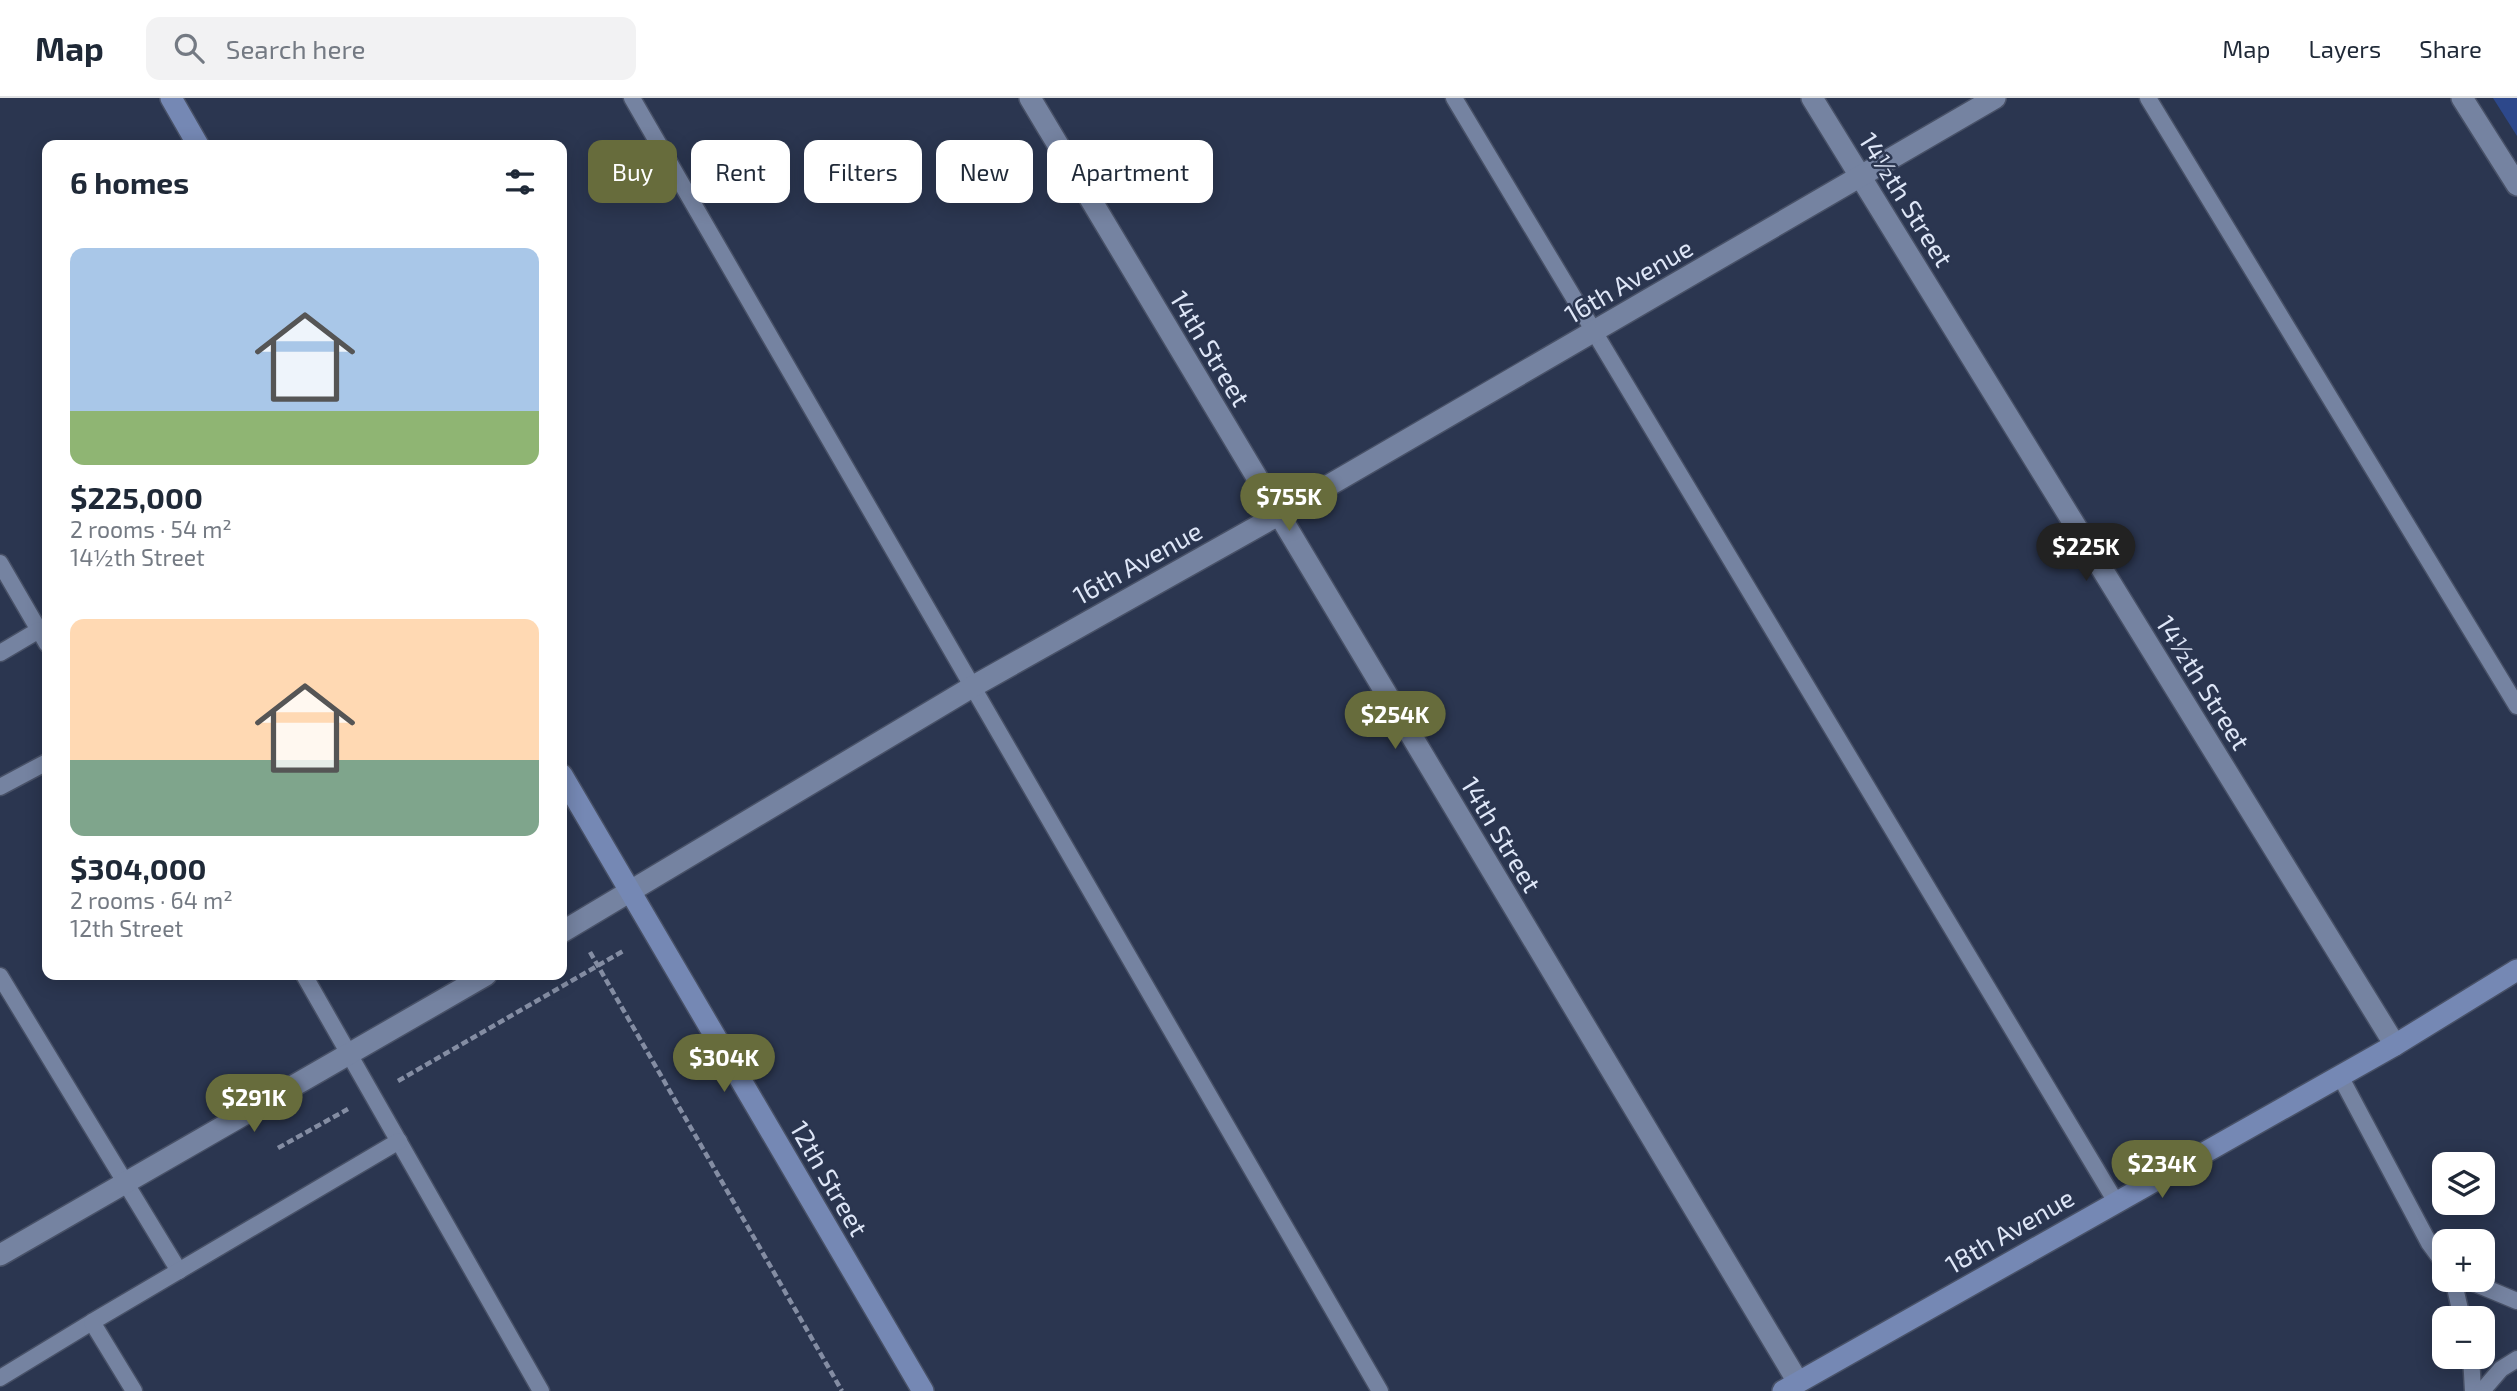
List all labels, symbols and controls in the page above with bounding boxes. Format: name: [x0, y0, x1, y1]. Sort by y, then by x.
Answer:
search box: [146, 17, 636, 80]
text: Map: [35, 28, 104, 68]
icon: search: [170, 29, 208, 67]
text: Search here: [226, 33, 365, 64]
text: Map: [2222, 34, 2270, 63]
text: Layers: [2308, 34, 2381, 63]
text: Share: [2419, 34, 2482, 63]
street label: 14½th Street: [1853, 126, 1961, 272]
chip: Buy: [588, 140, 677, 203]
chip: Rent: [691, 140, 790, 203]
chip: Filters: [804, 140, 922, 203]
chip: New: [936, 140, 1033, 203]
chip: Apartment: [1047, 140, 1213, 203]
icon: filters: [501, 163, 539, 201]
text: 6 homes: [70, 164, 189, 200]
street label: 16th Avenue: [1559, 231, 1697, 329]
street label: 14th Street: [1164, 285, 1258, 412]
icon: home: [242, 294, 368, 420]
pin: $755K: [1240, 474, 1338, 533]
text: $225,000: [70, 479, 203, 515]
text: $755K: [1256, 482, 1322, 510]
street label: 16th Avenue: [1067, 514, 1207, 610]
text: 2 rooms · 54 m²: [70, 515, 232, 543]
pin: $225K: [2037, 524, 2135, 583]
text: $225K: [2052, 532, 2120, 560]
text: 14½th Street: [70, 543, 205, 571]
street label: 14½th Street: [2150, 609, 2258, 755]
icon: home: [242, 665, 368, 791]
pin: $254K: [1346, 692, 1444, 751]
text: $254K: [1361, 700, 1429, 728]
street label: 14th Street: [1455, 771, 1549, 898]
text: $304,000: [70, 850, 207, 886]
text: 2 rooms · 64 m²: [70, 886, 233, 914]
text: 12th Street: [70, 914, 183, 942]
pin: $304K: [675, 1034, 773, 1094]
text: $304K: [689, 1043, 759, 1071]
pin: $291K: [205, 1074, 303, 1134]
text: $291K: [222, 1083, 286, 1111]
street label: 12th Street: [785, 1115, 875, 1241]
pin: $234K: [2113, 1140, 2211, 1200]
text: $234K: [2128, 1149, 2196, 1177]
map controls: [2432, 1152, 2495, 1369]
button: layers: [2432, 1152, 2495, 1215]
street label: 18th Avenue: [1939, 1181, 2079, 1279]
button: +: [2432, 1229, 2495, 1292]
button: −: [2432, 1306, 2495, 1369]

